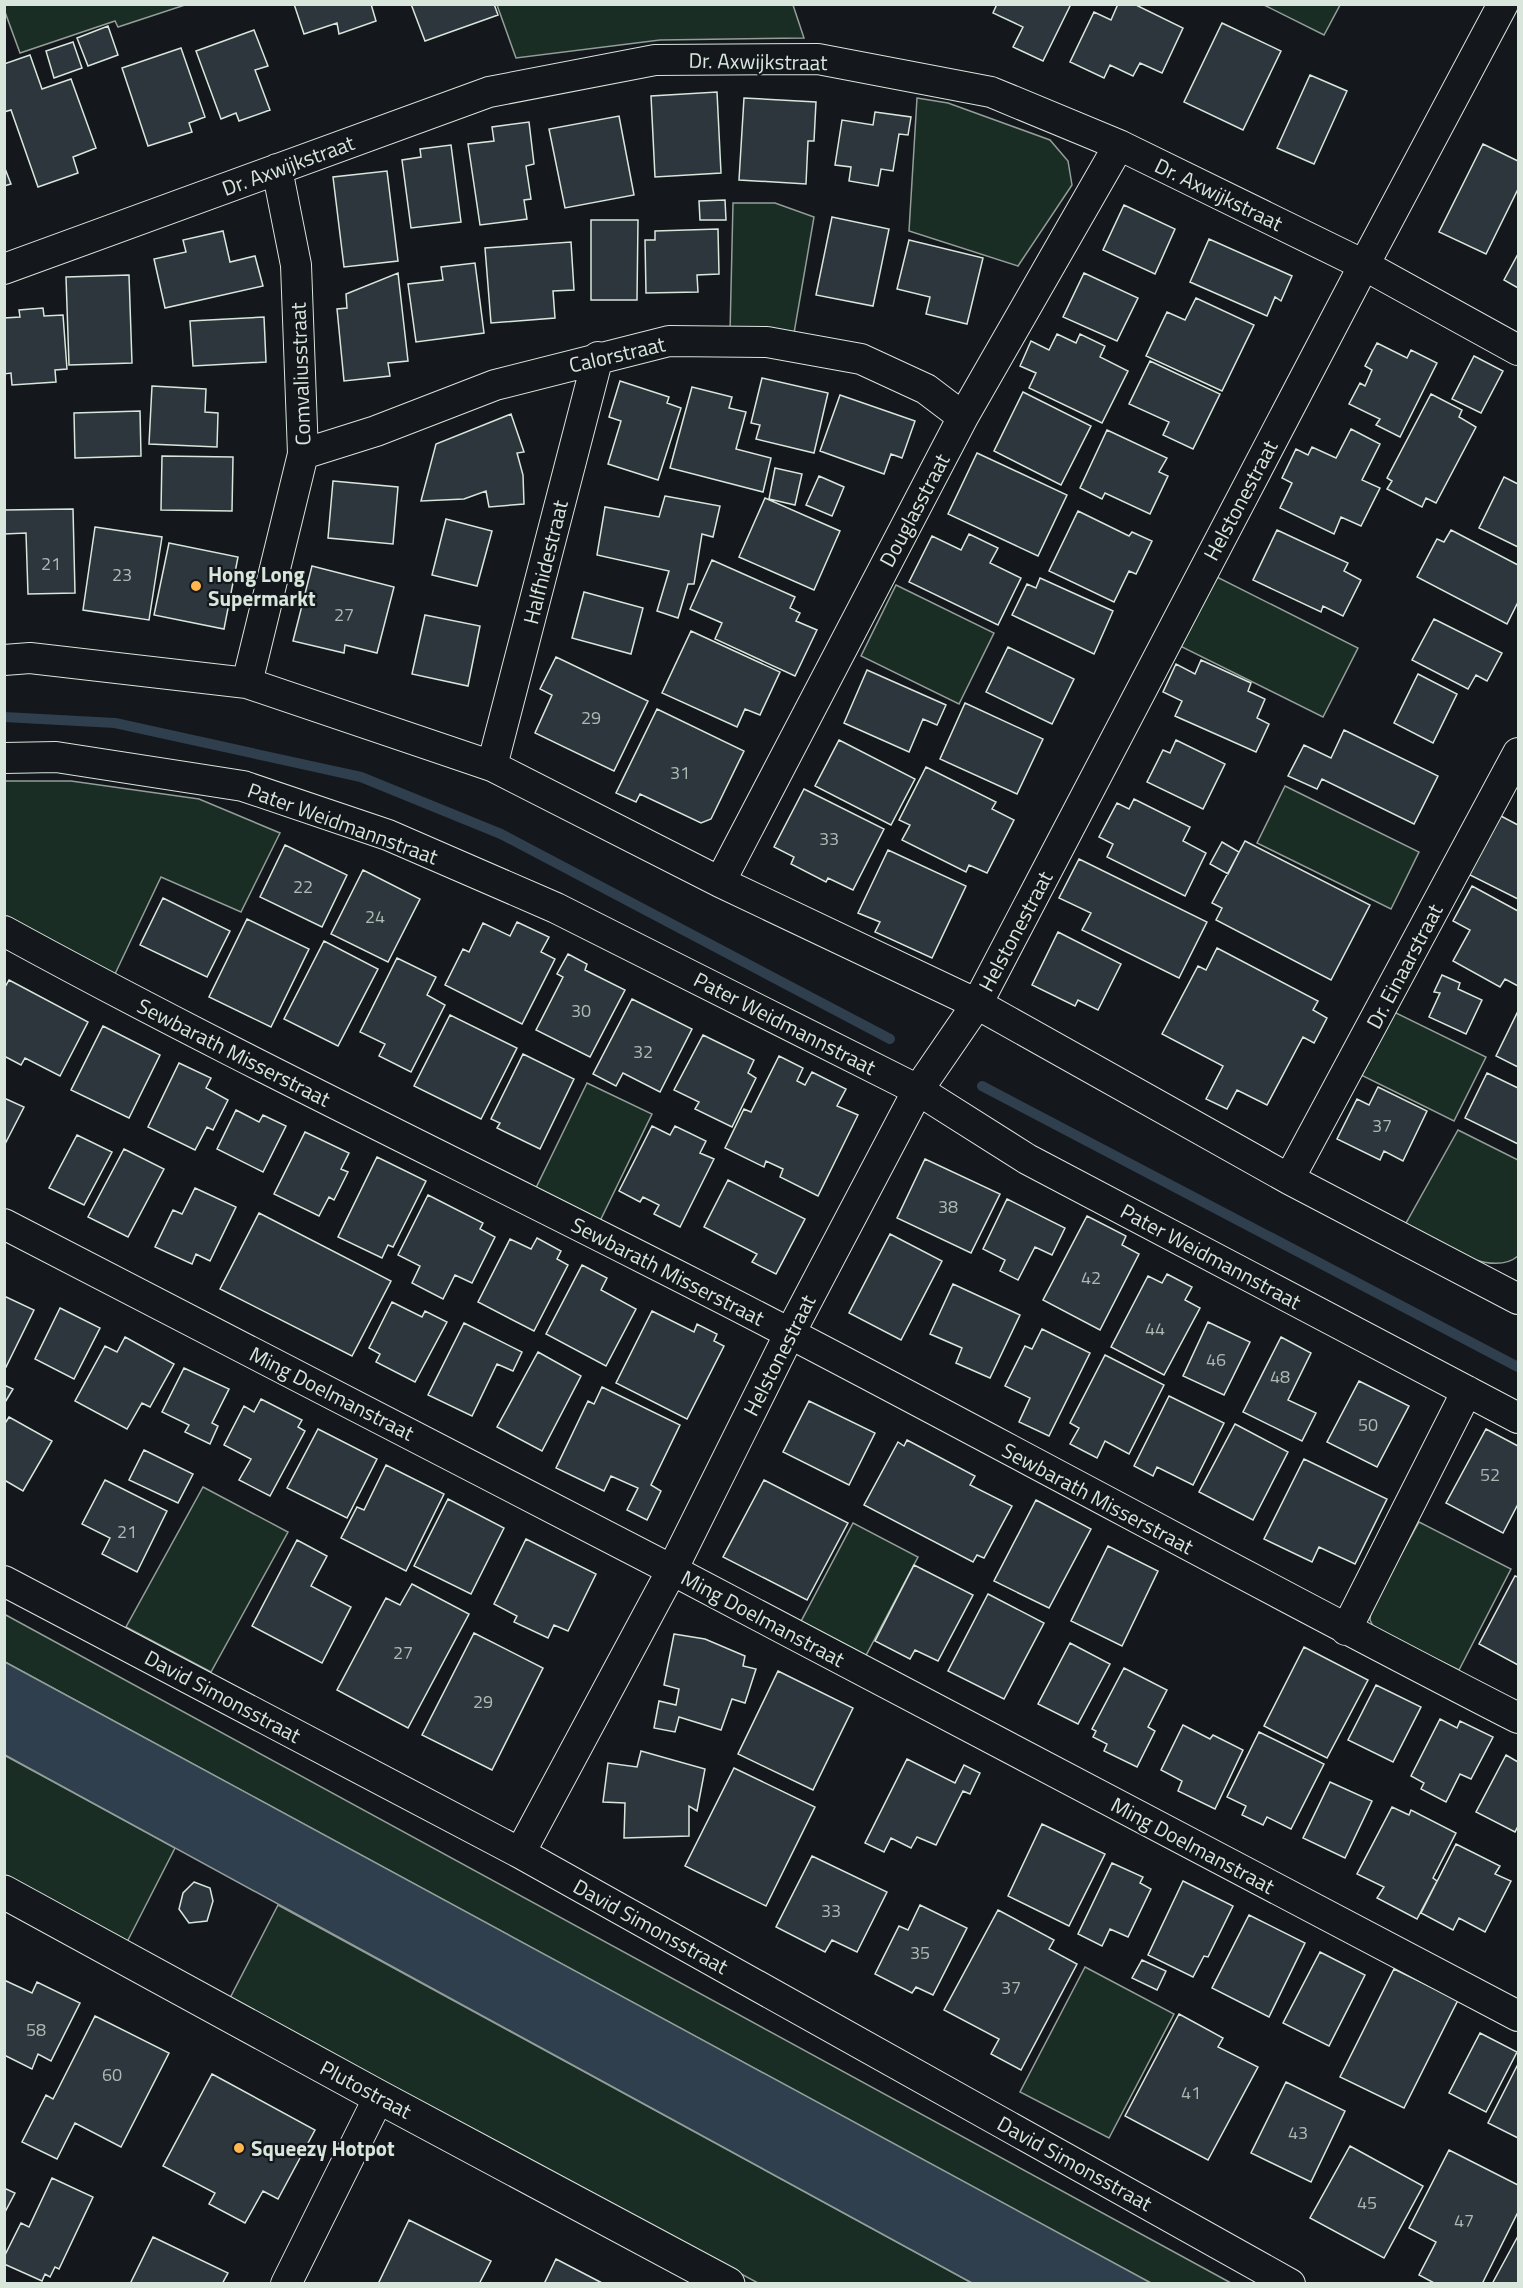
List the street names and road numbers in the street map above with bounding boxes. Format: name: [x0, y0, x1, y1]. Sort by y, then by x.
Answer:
street label: Dr. Axwijkstraat: [688, 44, 828, 78]
street label: Dr. Axwijkstraat: [217, 126, 359, 204]
street label: Dr. Axwijkstraat: [1150, 149, 1289, 239]
street label: Comvaliusstraat: [281, 301, 318, 446]
street label: Calorstraat: [566, 327, 669, 381]
street label: Helstonestraat: [1195, 433, 1286, 566]
street label: Douglasstraat: [871, 447, 958, 572]
street label: Halfhidestraat: [514, 496, 576, 627]
street label: Pater Weidmannstraat: [243, 774, 443, 873]
street label: Helstonestraat: [970, 864, 1061, 997]
street label: Dr. Einaarstraat: [1358, 897, 1451, 1034]
street label: Pater Weidmannstraat: [688, 963, 882, 1083]
street label: Sewbarath Misserstraat: [132, 989, 337, 1115]
street label: Pater Weidmannstraat: [1115, 1195, 1308, 1318]
street label: Sewbarath Misserstraat: [566, 1208, 771, 1334]
street label: Helstonestraat: [735, 1288, 824, 1421]
street label: Ming Doelmanstraat: [244, 1338, 421, 1449]
street label: Sewbarath Misserstraat: [996, 1434, 1200, 1562]
street label: Ming Doelmanstraat: [675, 1561, 851, 1675]
street label: David Simonsstraat: [139, 1641, 307, 1751]
street label: Ming Doelmanstraat: [1105, 1788, 1281, 1902]
street label: David Simonsstraat: [568, 1870, 735, 1982]
street label: Plutostraat: [314, 2051, 418, 2127]
street label: David Simonsstraat: [992, 2107, 1159, 2219]

